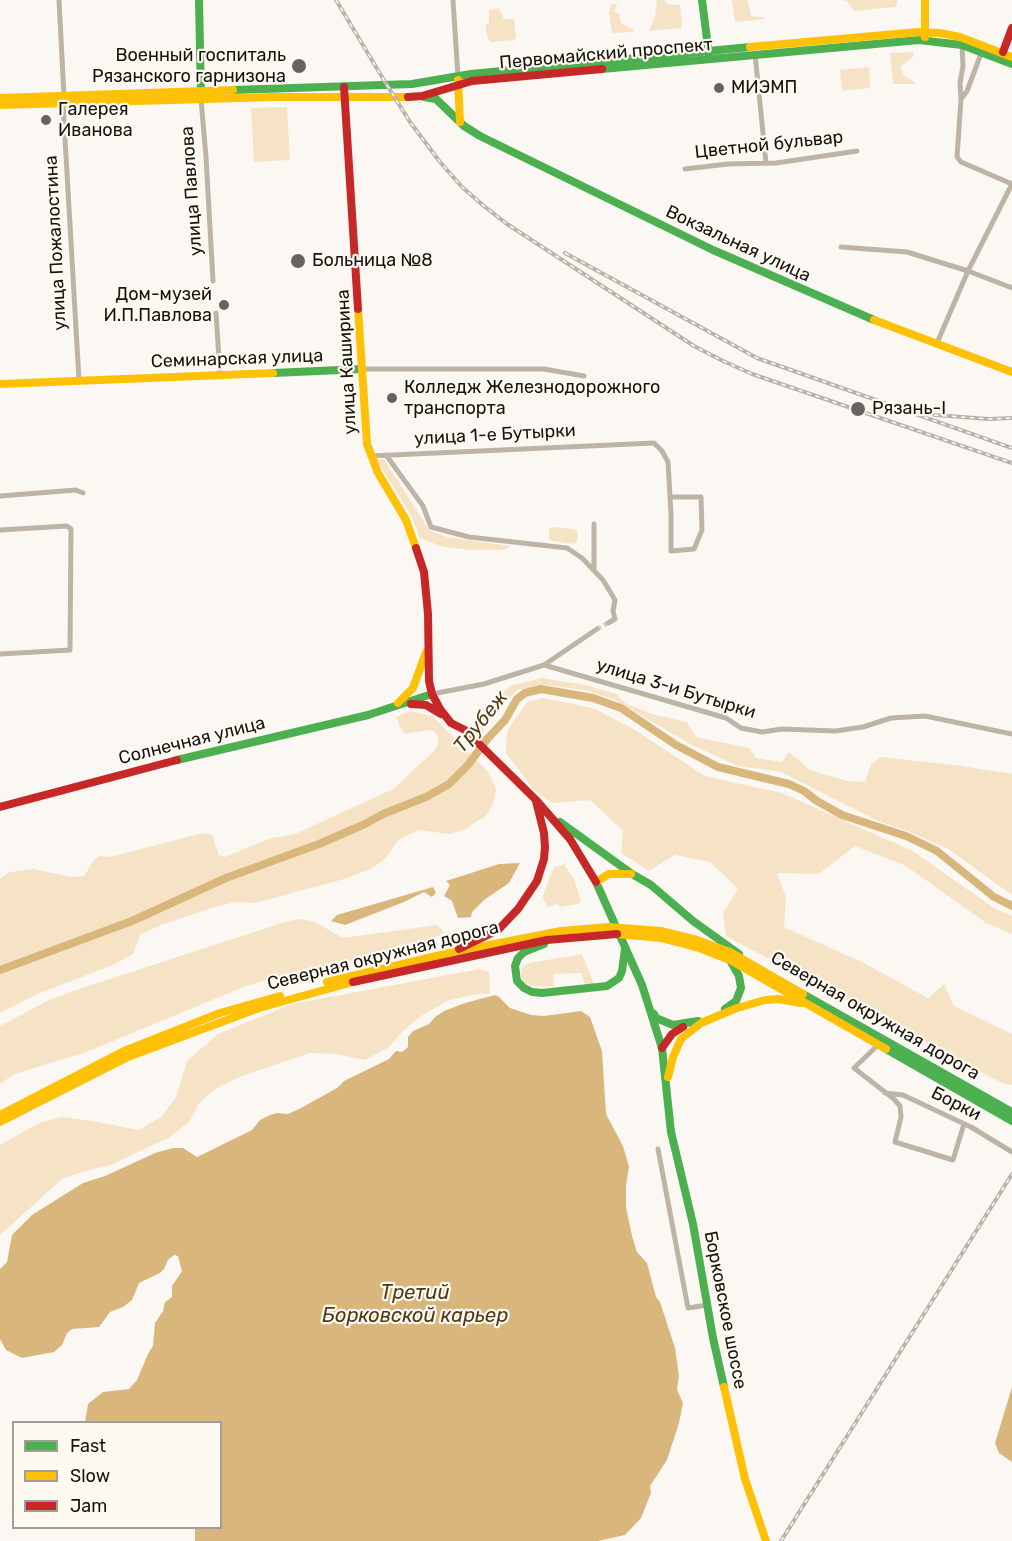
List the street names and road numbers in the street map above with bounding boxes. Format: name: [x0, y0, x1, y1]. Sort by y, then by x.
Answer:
street label: Первомайский проспект: [498, 34, 714, 74]
street label: улица Павлова: [177, 125, 207, 257]
street label: Цветной бульвар: [694, 126, 844, 164]
street label: улица Пожалостина: [41, 155, 71, 331]
street label: Вокзальная улица: [662, 201, 814, 287]
street label: улица Каширина: [332, 289, 362, 435]
street label: Семинарская улица: [150, 345, 324, 373]
street label: улица 1-е Бутырки: [414, 420, 576, 450]
street label: улица 3-и Бутырки: [594, 654, 758, 724]
street label: Солнечная улица: [116, 712, 268, 770]
street label: Северная окружная дорога: [265, 917, 501, 995]
street label: Северная окружная дорога: [767, 947, 983, 1085]
street label: Борки: [927, 1082, 985, 1126]
street label: Борковское шоссе: [699, 1229, 751, 1391]

